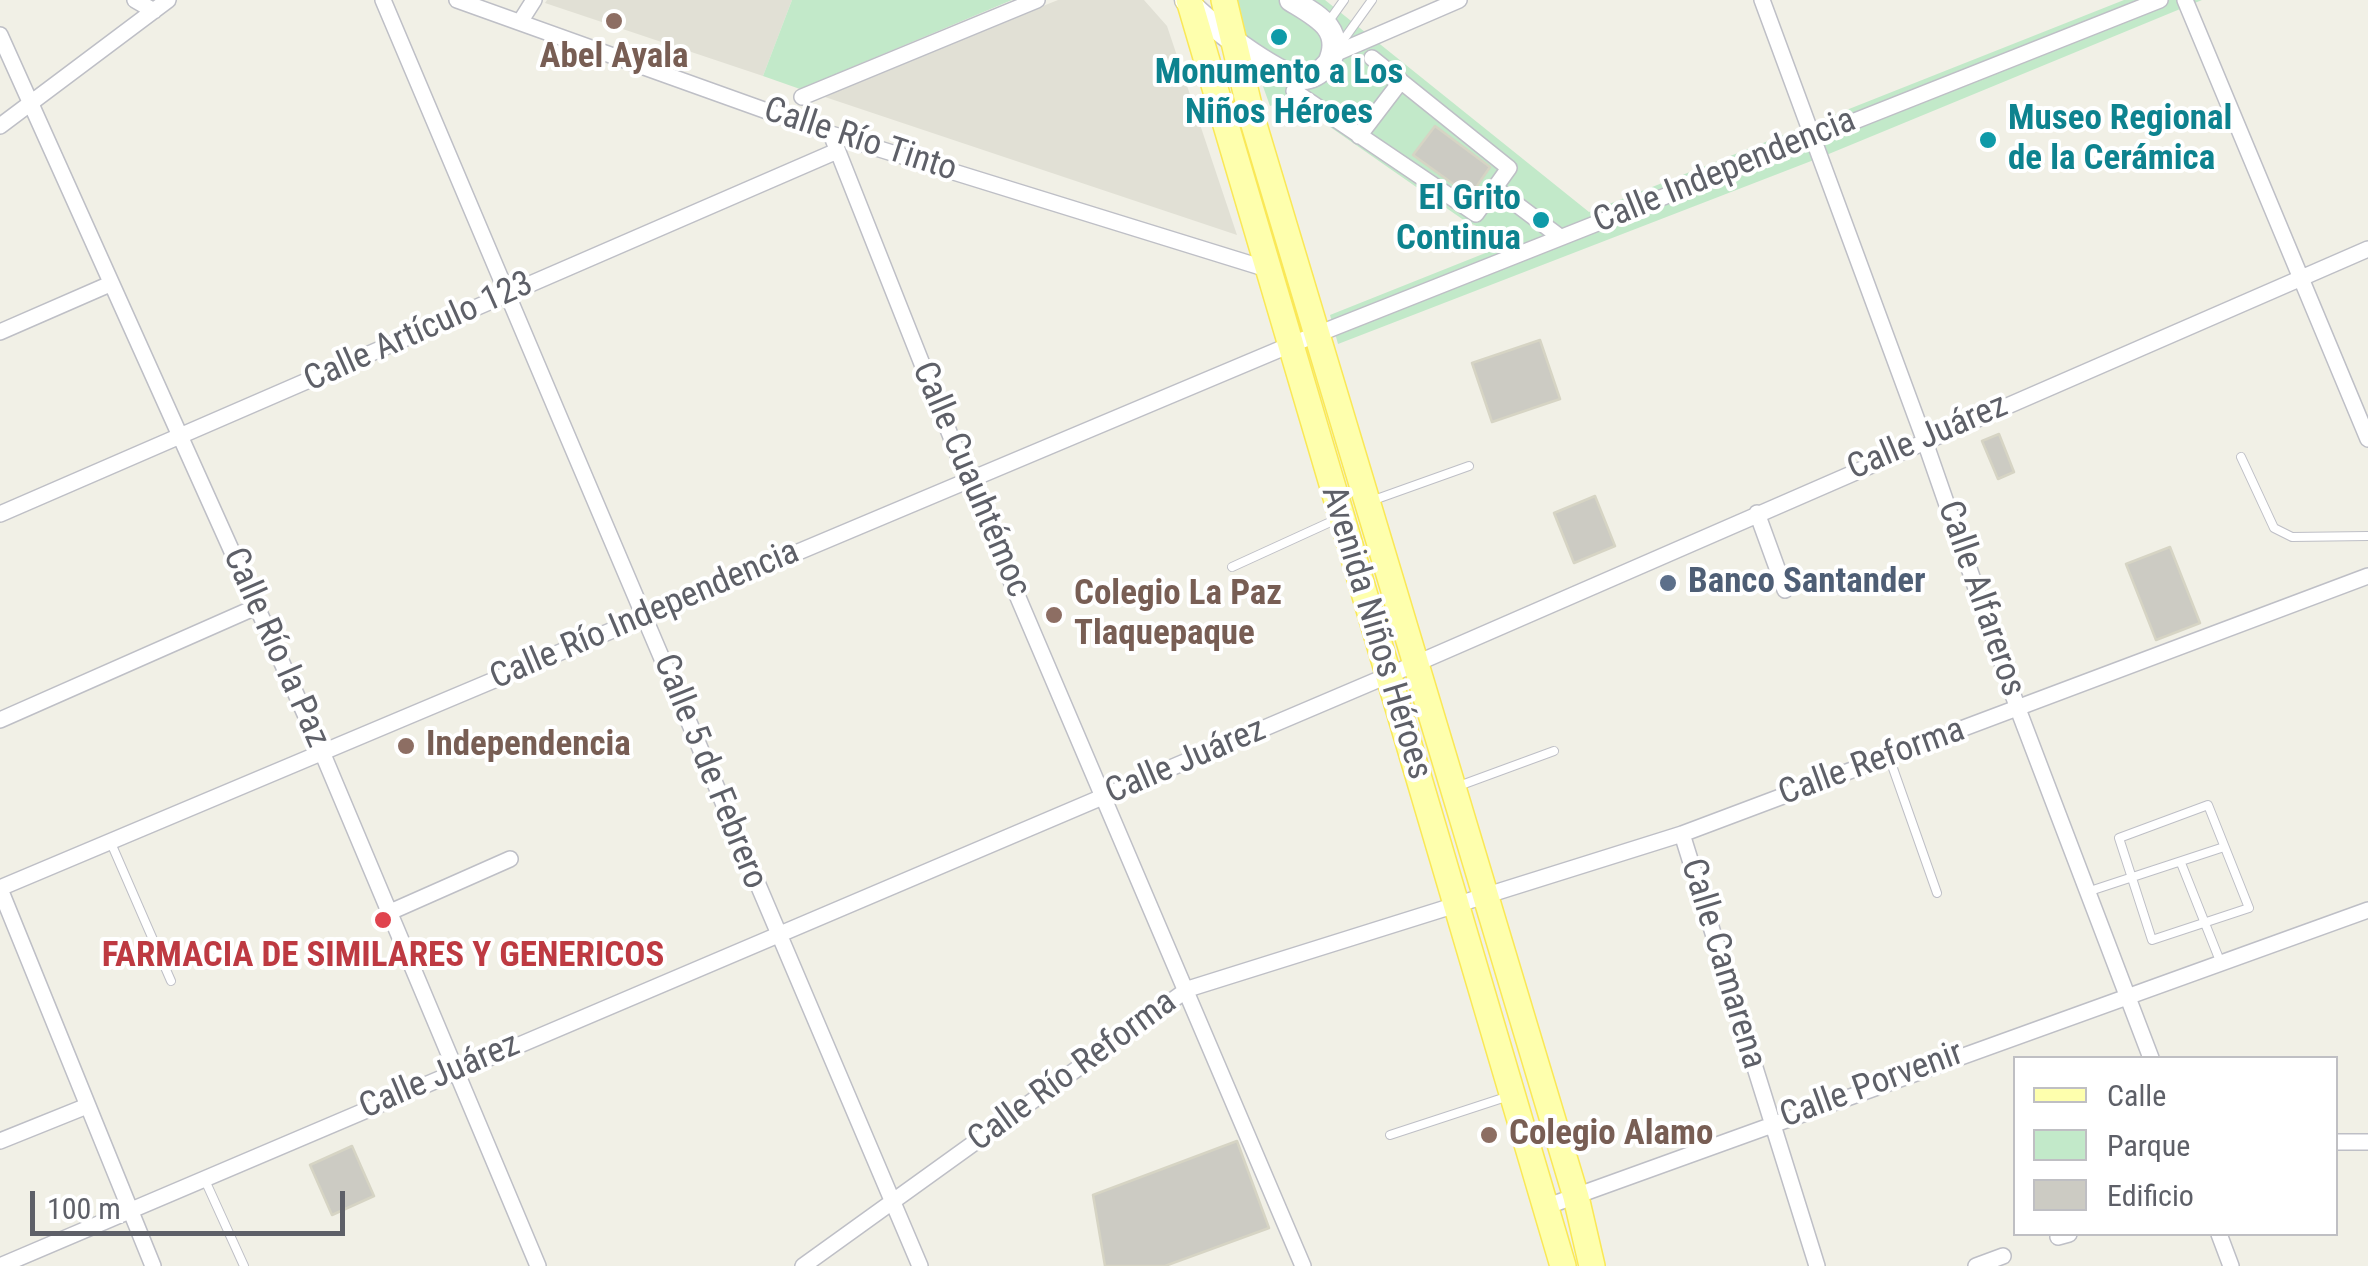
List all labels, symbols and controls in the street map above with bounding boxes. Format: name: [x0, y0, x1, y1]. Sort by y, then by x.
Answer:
marker: Abel Ayala: [603, 10, 625, 32]
marker: Monumento a Los Niños Héroes: [1268, 26, 1290, 48]
place label: Abel Ayala: [539, 37, 689, 79]
place label: Monumento a Los Niños Héroes: [1155, 53, 1403, 135]
street label: Calle Río Tinto: [758, 90, 962, 192]
place label: Museo Regional de la Cerámica: [2008, 99, 2232, 181]
street label: Calle Independencia: [1588, 100, 1862, 244]
marker: Museo Regional de la Cerámica: [1977, 129, 1999, 151]
place label: El Grito Continua: [1396, 179, 1521, 261]
marker: El Grito Continua: [1530, 209, 1552, 231]
street label: Calle Artículo 123: [298, 264, 540, 402]
street label: Calle Cuauhtémoc: [902, 356, 1038, 604]
street label: Calle Juárez: [1842, 385, 2014, 491]
street label: Avenida Niños Héroes: [1310, 481, 1440, 785]
street label: Calle Alfareros: [1927, 496, 2033, 702]
street label: Calle Río Independencia: [484, 532, 806, 700]
street label: Calle Río la Paz: [212, 542, 338, 754]
place label: Banco Santander: [1688, 562, 1926, 604]
marker: Banco Santander: [1657, 572, 1679, 594]
place label: Colegio La Paz Tlaquepaque: [1074, 574, 1282, 656]
marker: Colegio La Paz Tlaquepaque: [1043, 604, 1065, 626]
street label: Calle 5 de Febrero: [643, 649, 775, 895]
street label: Calle Juárez: [1100, 709, 1272, 815]
street label: Calle Reforma: [1773, 710, 1971, 816]
place label: Independencia: [426, 725, 631, 767]
marker: Independencia: [395, 735, 417, 757]
street label: Calle Camarena: [1670, 854, 1774, 1074]
marker: FARMACIA DE SIMILARES Y GENERICOS: [372, 909, 394, 931]
place label: FARMACIA DE SIMILARES Y GENERICOS: [102, 936, 664, 978]
street label: Calle Río Reforma: [961, 982, 1185, 1162]
street label: Calle Juárez: [354, 1024, 526, 1130]
street label: Calle Porvenir: [1775, 1033, 1969, 1139]
legend: [2013, 1056, 2338, 1236]
text: Calle: [2107, 1078, 2166, 1113]
place label: Colegio Alamo: [1509, 1114, 1713, 1156]
marker: Colegio Alamo: [1478, 1124, 1500, 1146]
text: Parque: [2107, 1128, 2190, 1163]
scale bar: [35, 1171, 350, 1233]
text: Edificio: [2107, 1178, 2194, 1213]
text: 100 m: [47, 1191, 121, 1226]

